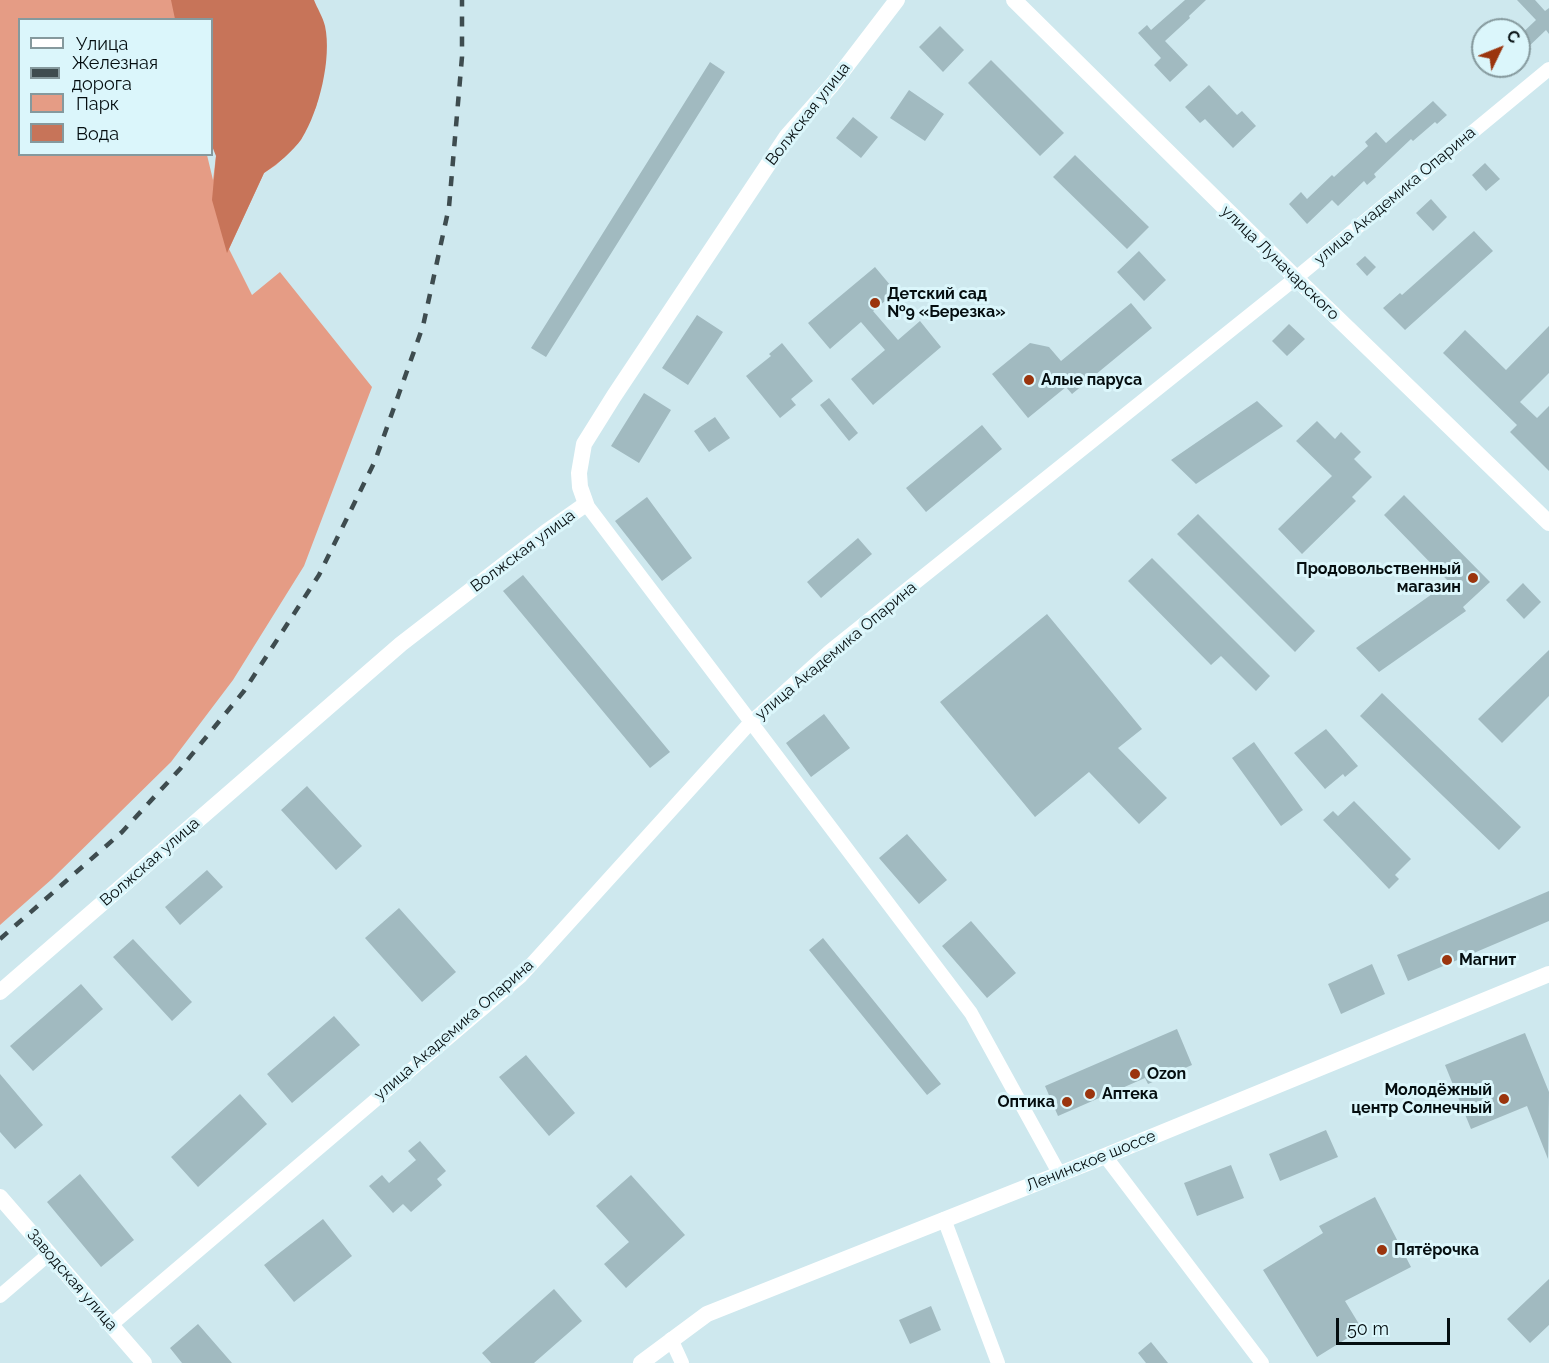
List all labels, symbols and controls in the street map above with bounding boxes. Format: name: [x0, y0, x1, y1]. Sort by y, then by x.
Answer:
legend: [18, 18, 213, 156]
north arrow: [1471, 18, 1531, 78]
text: С: [1502, 26, 1524, 47]
text: Улица: [76, 33, 128, 54]
text: Железная дорога: [72, 52, 158, 94]
street label: Волжская улица: [762, 59, 854, 169]
text: Парк: [76, 93, 119, 114]
text: Вода: [76, 123, 119, 144]
street label: улица Академика Опарина: [1310, 123, 1480, 269]
street label: улица Луначарского: [1217, 202, 1343, 324]
place label: Детский сад №9 «Березка»: [887, 284, 1006, 322]
marker: Детский сад №9 «Березка»: [868, 296, 882, 310]
place label: Алые паруса: [1041, 370, 1142, 390]
marker: Алые паруса: [1022, 373, 1036, 387]
street label: Волжская улица: [467, 506, 579, 596]
place label: Продовольственный магазин: [1296, 559, 1461, 597]
marker: Продовольственный магазин: [1466, 571, 1480, 585]
street label: улица Академика Опарина: [751, 578, 921, 724]
street label: Волжская улица: [96, 814, 204, 910]
place label: Магнит: [1459, 950, 1516, 970]
marker: Магнит: [1440, 953, 1454, 967]
street label: улица Академика Опарина: [370, 956, 538, 1104]
place label: Ozon: [1147, 1064, 1186, 1084]
marker: Ozon: [1128, 1067, 1142, 1081]
place label: Молодёжный центр Солнечный: [1351, 1080, 1492, 1118]
place label: Аптека: [1102, 1084, 1158, 1104]
marker: Аптека: [1083, 1087, 1097, 1101]
place label: Оптика: [998, 1092, 1055, 1112]
marker: Молодёжный центр Солнечный: [1497, 1092, 1511, 1106]
marker: Оптика: [1060, 1095, 1074, 1109]
street label: Ленинское шоссе: [1023, 1126, 1159, 1196]
street label: Заводская улица: [23, 1225, 121, 1335]
place label: Пятёрочка: [1394, 1240, 1479, 1260]
marker: Пятёрочка: [1375, 1243, 1389, 1257]
scale bar: [1339, 1306, 1453, 1344]
text: 50 m: [1347, 1318, 1389, 1339]

